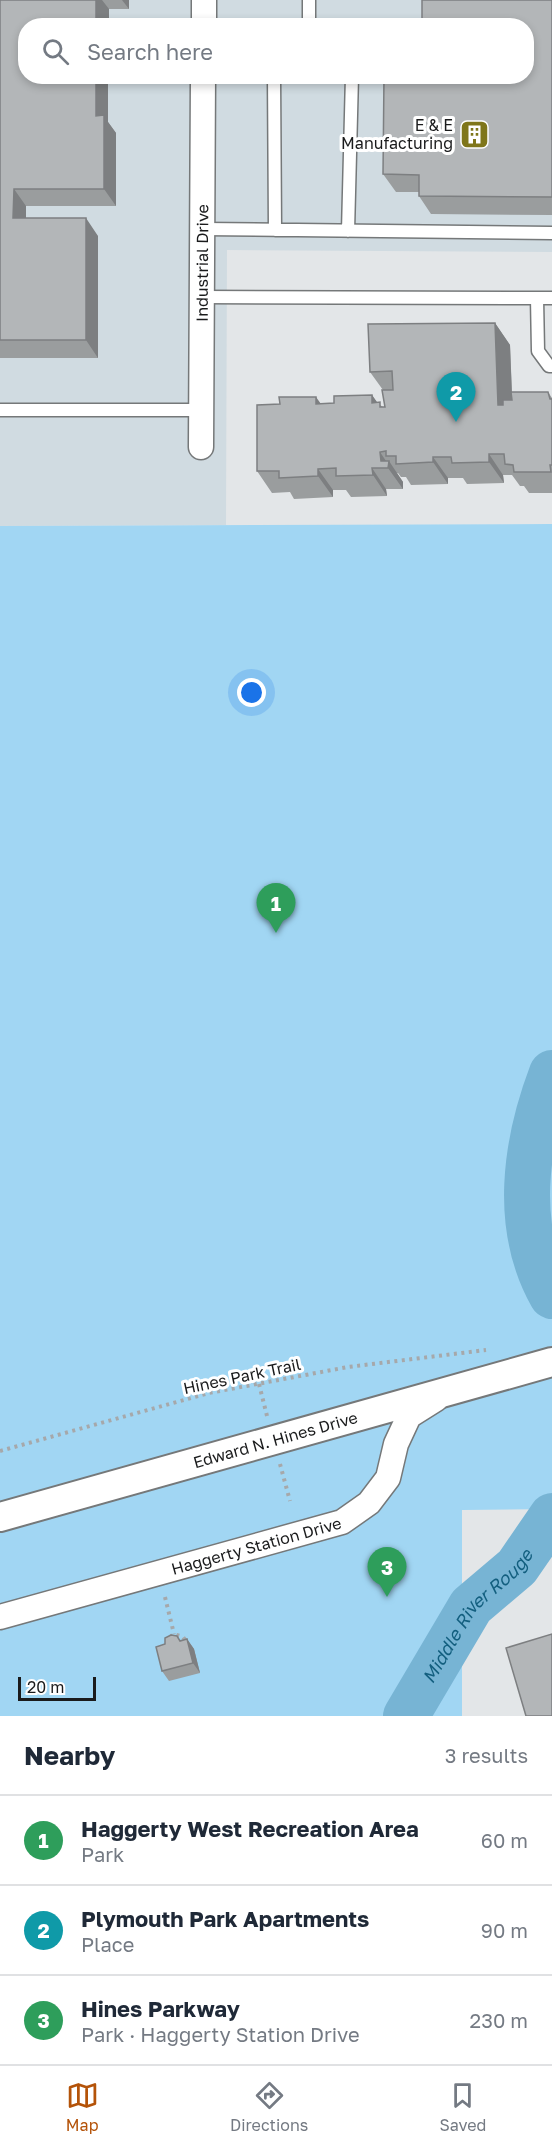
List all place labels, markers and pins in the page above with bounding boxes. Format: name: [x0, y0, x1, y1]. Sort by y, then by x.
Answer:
place label: E & E Manufacturing: [341, 115, 453, 153]
building icon: E & E Manufacturing: [458, 118, 490, 150]
pin: 2: [436, 372, 476, 422]
pin: 1: [256, 884, 296, 933]
pin: 3: [368, 1548, 406, 1597]

